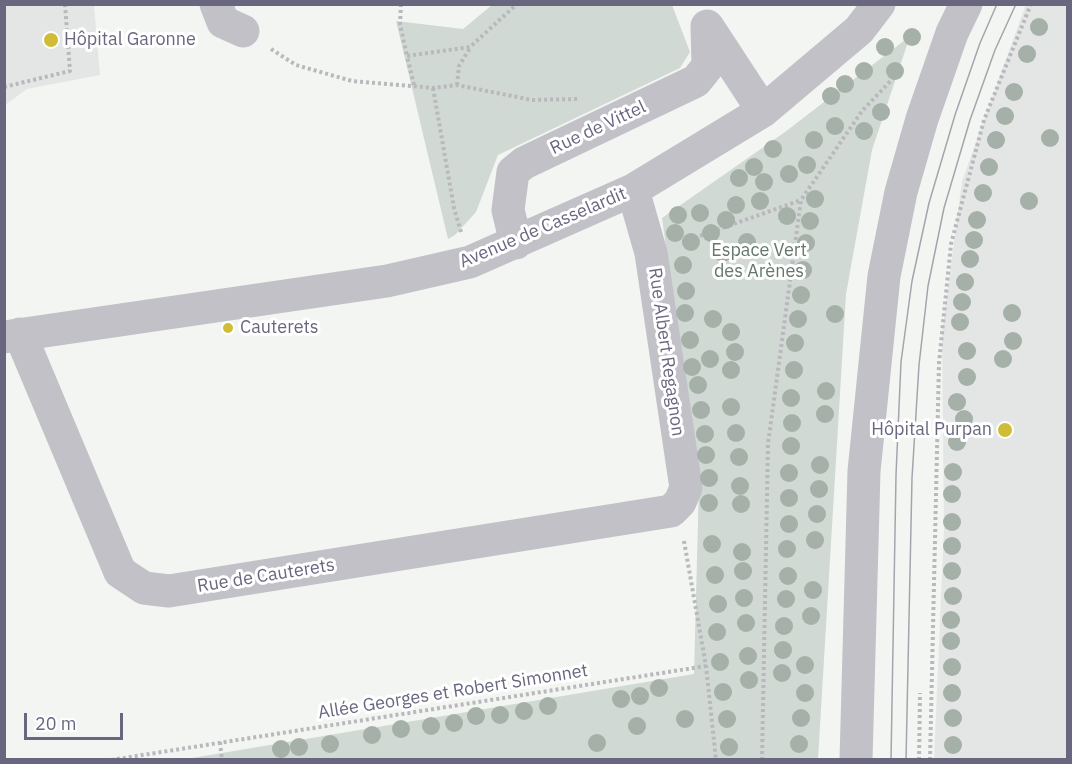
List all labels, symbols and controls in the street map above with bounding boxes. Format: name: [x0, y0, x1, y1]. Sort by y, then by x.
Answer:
place label: Hôpital Garonne: [64, 29, 196, 51]
marker: Hôpital Garonne: [42, 31, 60, 49]
street label: Rue de Vittel: [547, 96, 649, 160]
street label: Avenue de Casselardit: [456, 183, 630, 273]
park label: Espace Vert des Arènes: [711, 240, 807, 282]
street label: Rue Albert Regagnon: [643, 266, 689, 438]
place label: Cauterets: [240, 317, 319, 339]
marker: Cauterets: [221, 321, 235, 335]
place label: Hôpital Purpan: [871, 419, 992, 441]
marker: Hôpital Purpan: [996, 421, 1014, 439]
street label: Rue de Cauterets: [196, 554, 336, 598]
street label: Allée Georges et Robert Simonnet: [317, 660, 589, 724]
scale bar: [27, 701, 126, 739]
text: 20 m: [35, 712, 77, 735]

